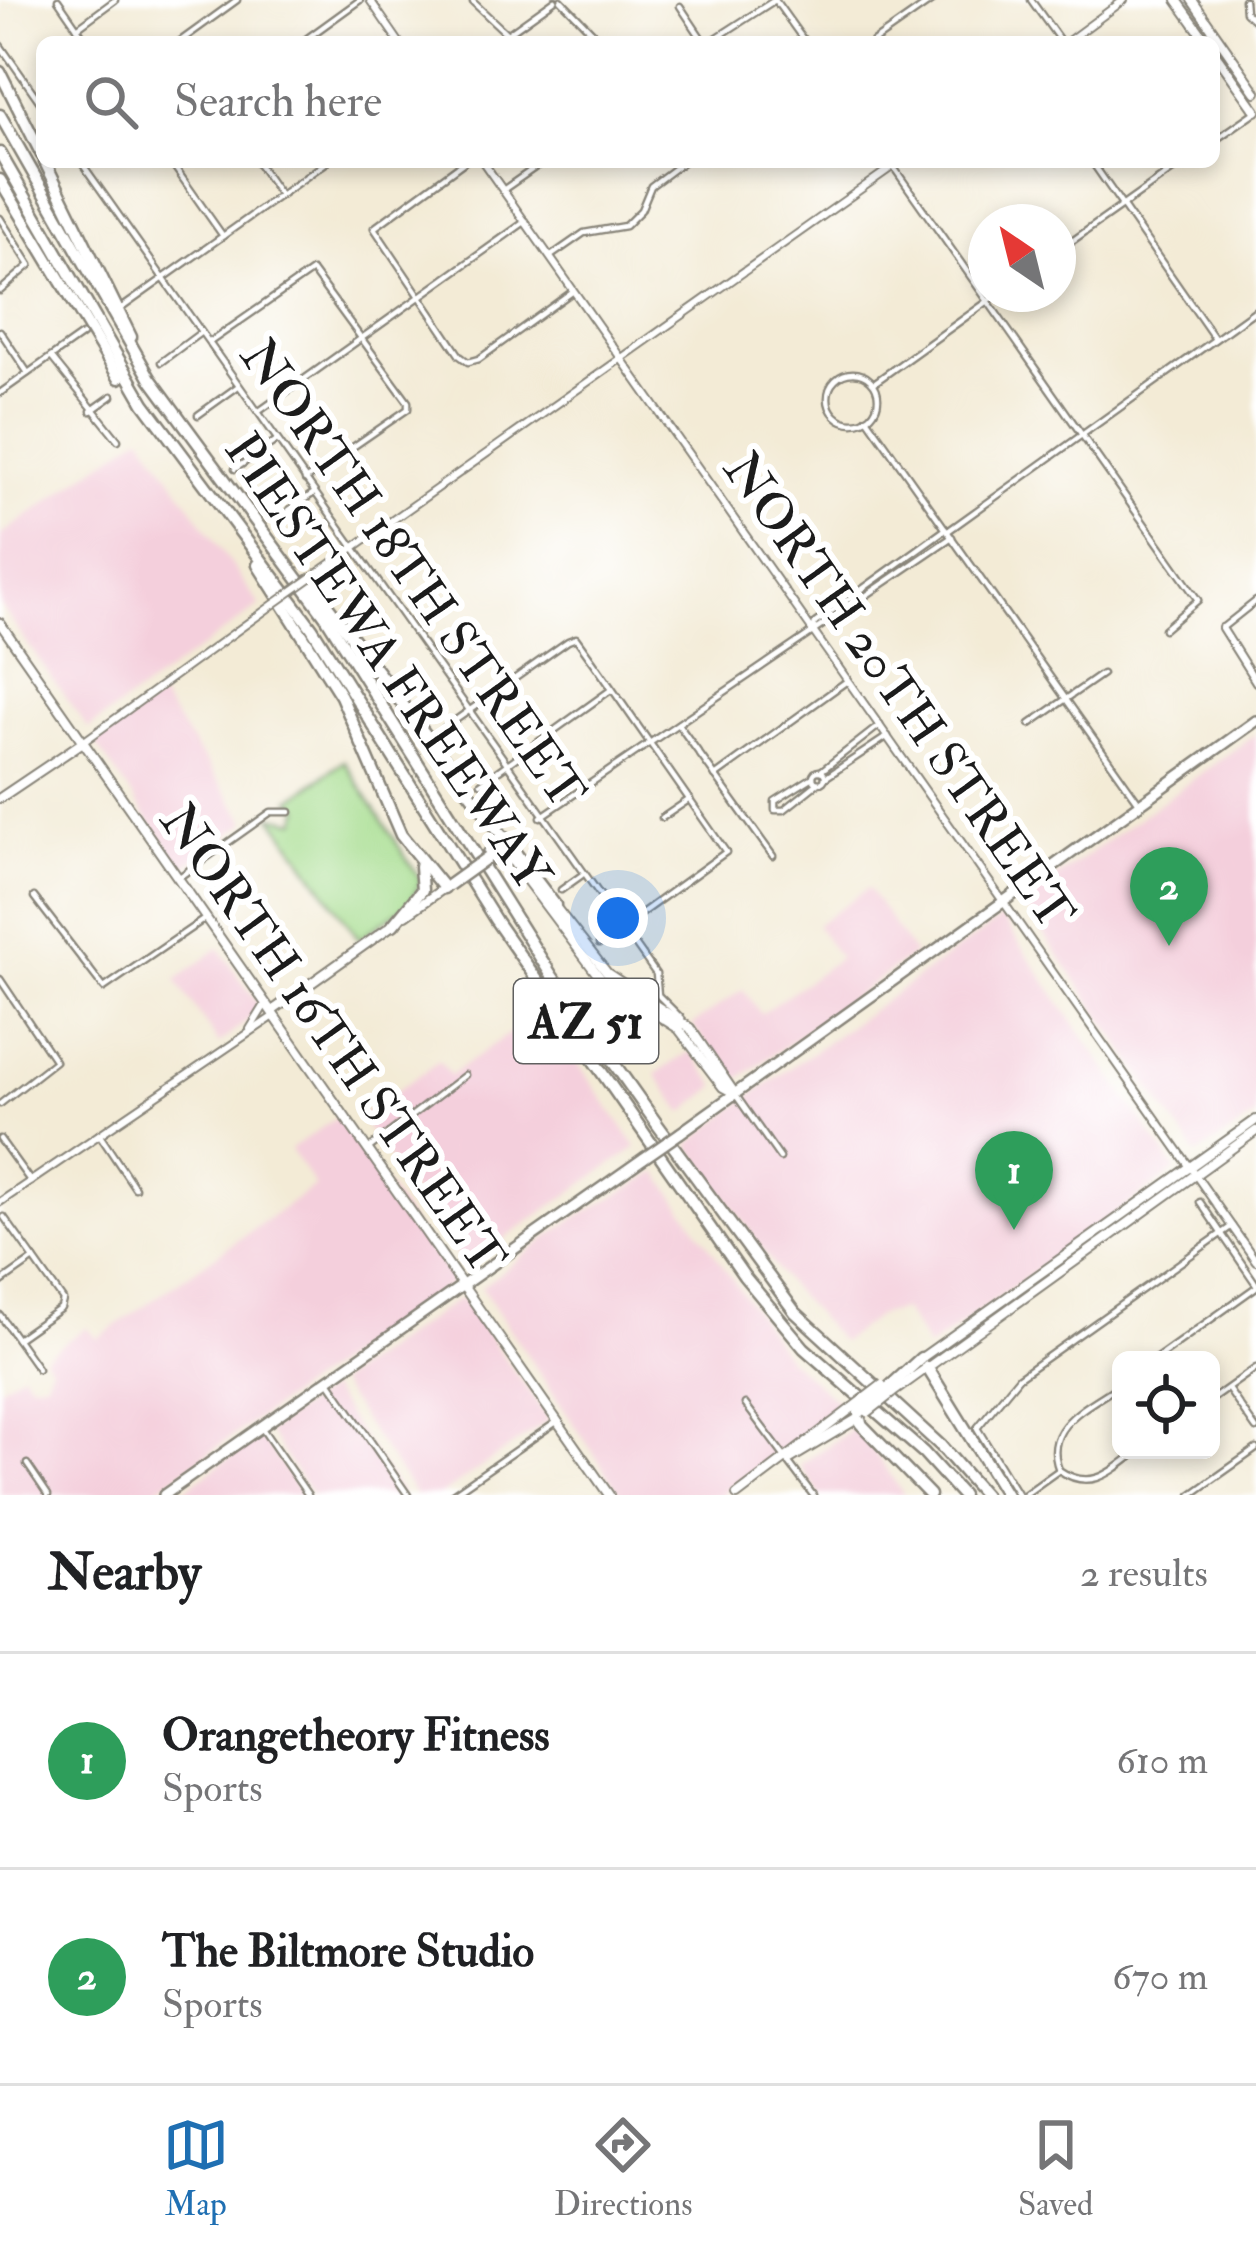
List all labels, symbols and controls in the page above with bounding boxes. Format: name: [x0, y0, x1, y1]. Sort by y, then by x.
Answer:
search box: [36, 36, 1220, 168]
icon: search: [78, 69, 144, 135]
text: Search here: [174, 74, 382, 130]
north arrow: [968, 204, 1076, 312]
street label: NORTH 18TH STREET: [226, 327, 599, 821]
street label: PIESTEWA FREEWAY: [210, 421, 565, 904]
street label: NORTH 20TH STREET: [709, 440, 1088, 942]
street label: NORTH 16TH STREET: [146, 791, 519, 1287]
pin: 2: [1130, 847, 1208, 946]
your location: [588, 888, 648, 948]
road number: AZ 51: [514, 979, 658, 1063]
pin: 1: [975, 1131, 1053, 1230]
map controls: [1112, 1351, 1220, 1459]
button: locate: [1112, 1351, 1220, 1459]
text: Nearby: [48, 1541, 201, 1605]
text: 2 results: [1080, 1549, 1208, 1598]
text: Orangetheory Fitness: [162, 1708, 550, 1764]
text: 1: [80, 1736, 94, 1785]
text: 610 m: [1116, 1736, 1208, 1785]
text: Sports: [162, 1764, 263, 1813]
text: The Biltmore Studio: [162, 1924, 534, 1980]
text: 2: [77, 1952, 97, 2001]
text: 670 m: [1112, 1952, 1208, 2001]
text: Sports: [162, 1980, 263, 2029]
tab: Map: [163, 2112, 229, 2225]
tab: Directions: [554, 2112, 693, 2225]
tab: Saved: [1018, 2112, 1093, 2225]

